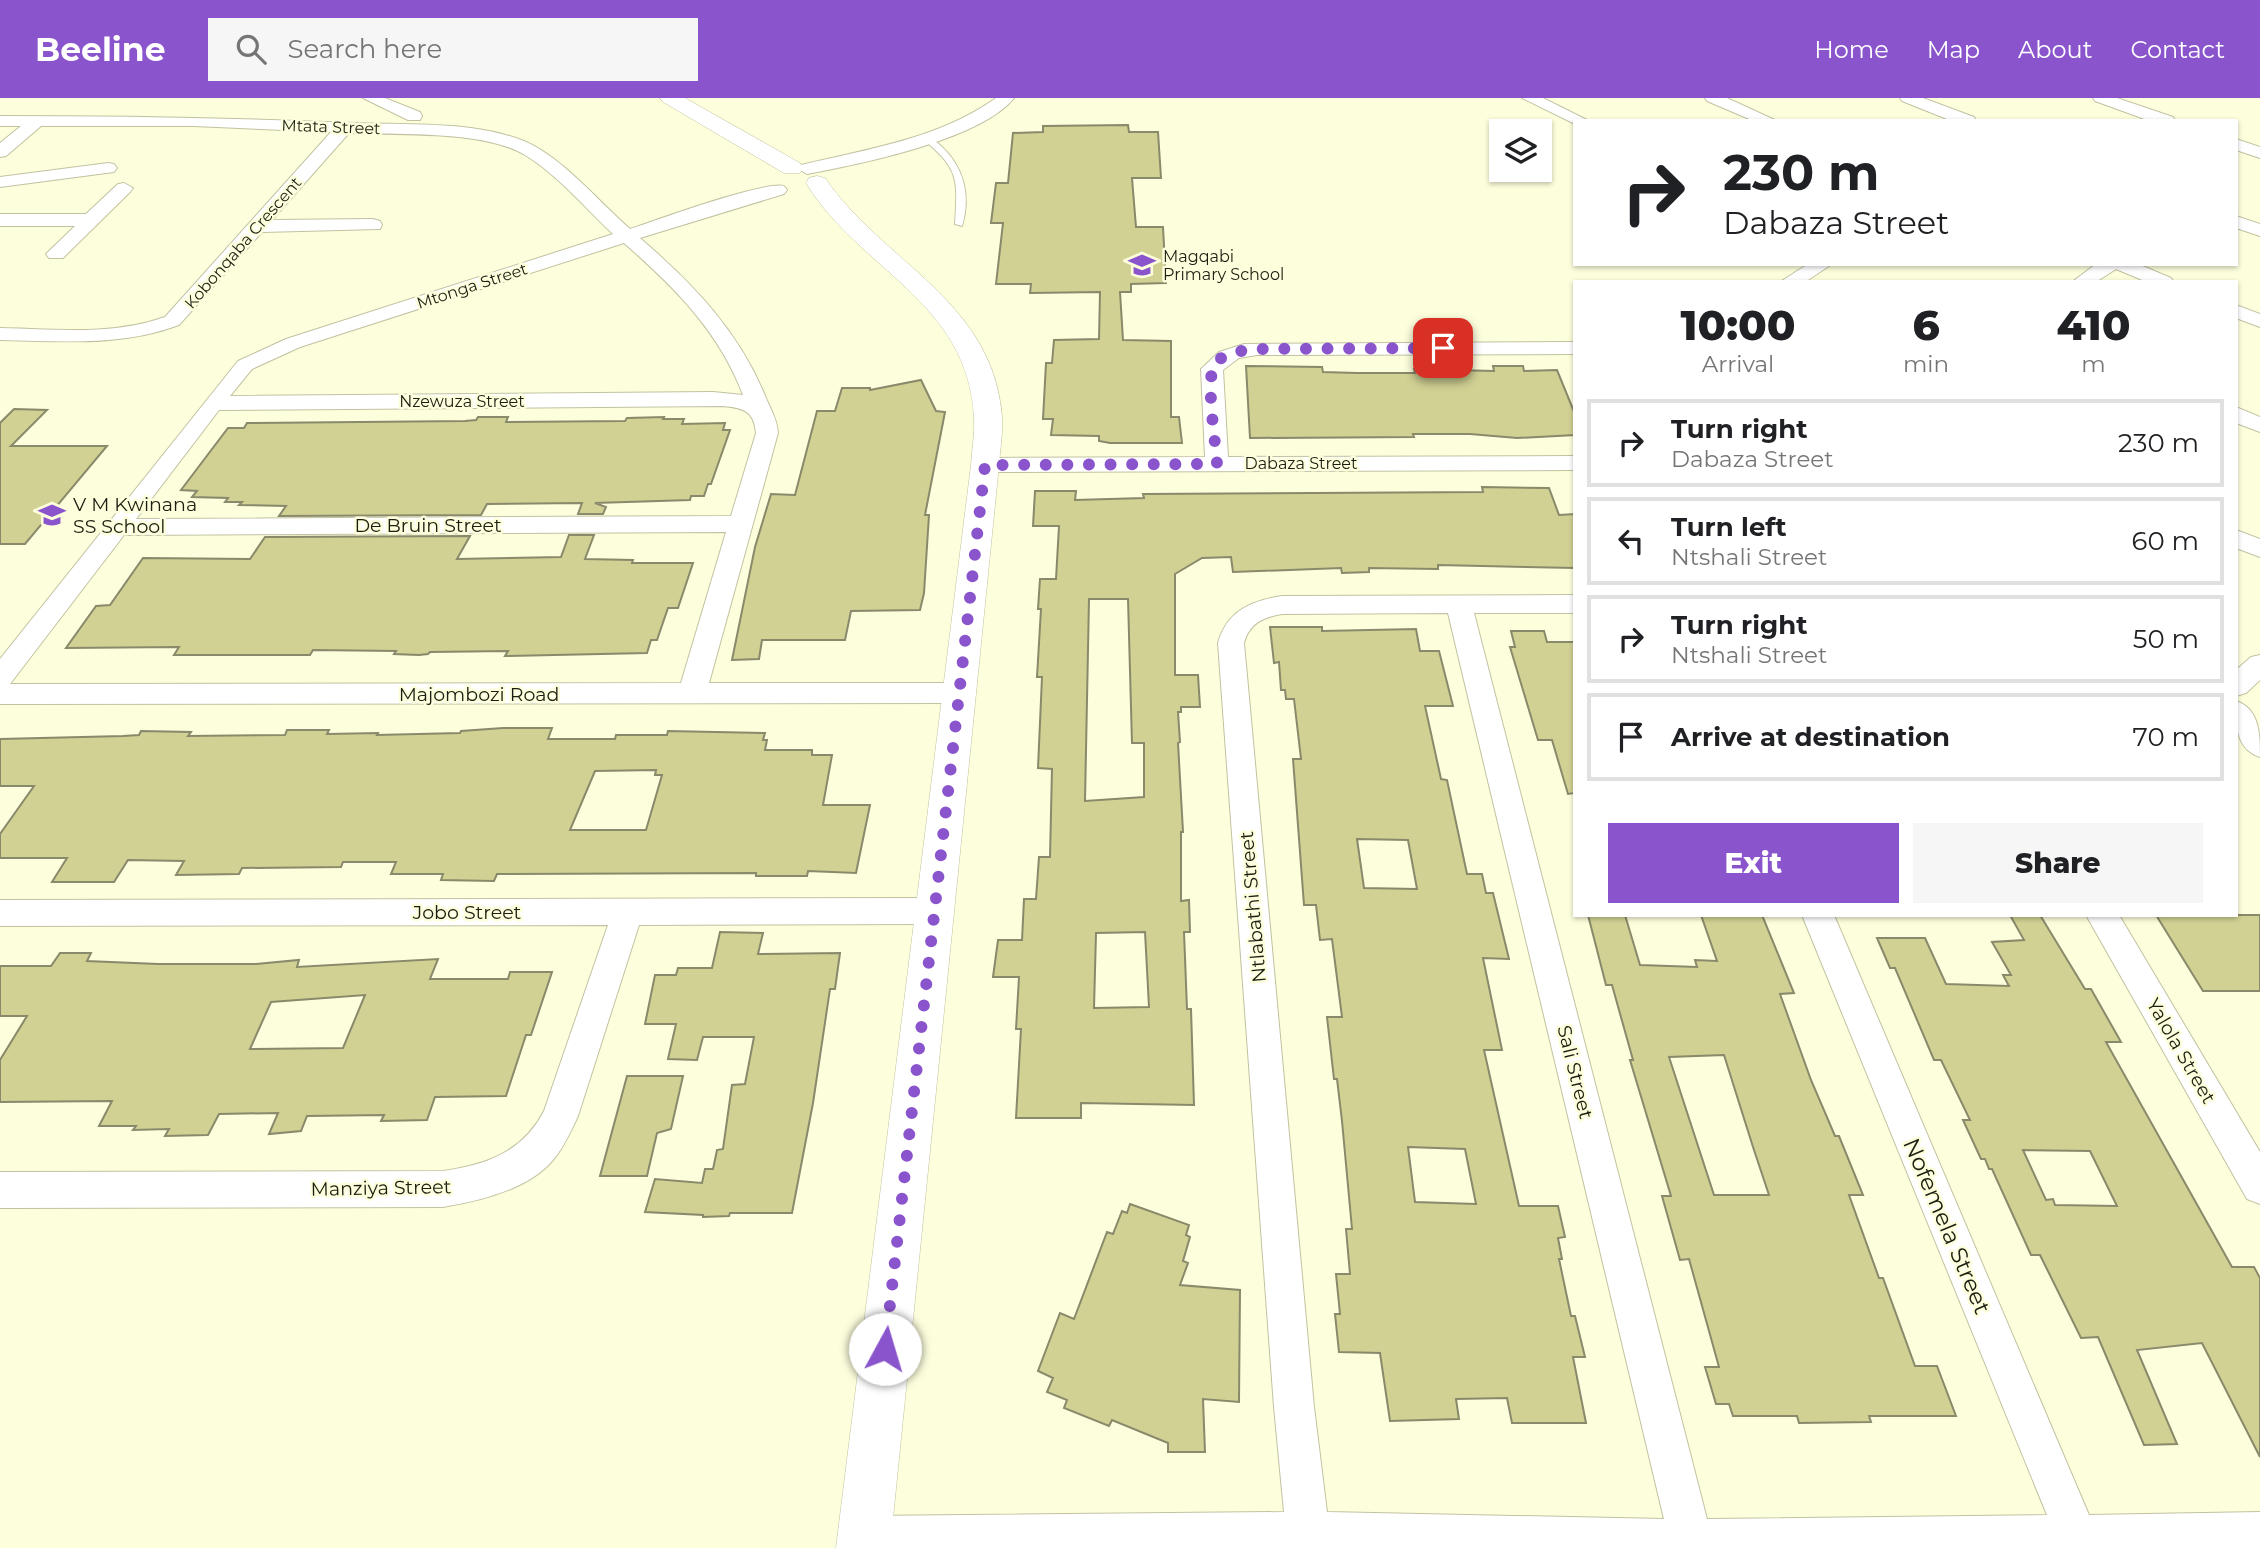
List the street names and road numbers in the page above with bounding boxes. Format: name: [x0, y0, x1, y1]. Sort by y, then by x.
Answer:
street label: Mtata Street: [281, 116, 381, 138]
street label: Kobonqaba Crescent: [181, 173, 306, 313]
street label: Mtonga Street: [414, 259, 530, 313]
street label: Nzewuza Street: [399, 392, 525, 411]
street label: Dabaza Street: [1244, 454, 1358, 473]
street label: De Bruin Street: [354, 514, 502, 537]
street label: Majombozi Road: [399, 683, 559, 706]
street label: Ntlabathi Street: [1235, 830, 1271, 984]
street label: Jobo Street: [412, 901, 522, 924]
street label: Yalola Street: [2142, 994, 2221, 1108]
street label: Sali Street: [1552, 1023, 1598, 1121]
street label: Nofemela Street: [1897, 1134, 1997, 1318]
street label: Manziya Street: [311, 1175, 452, 1201]

